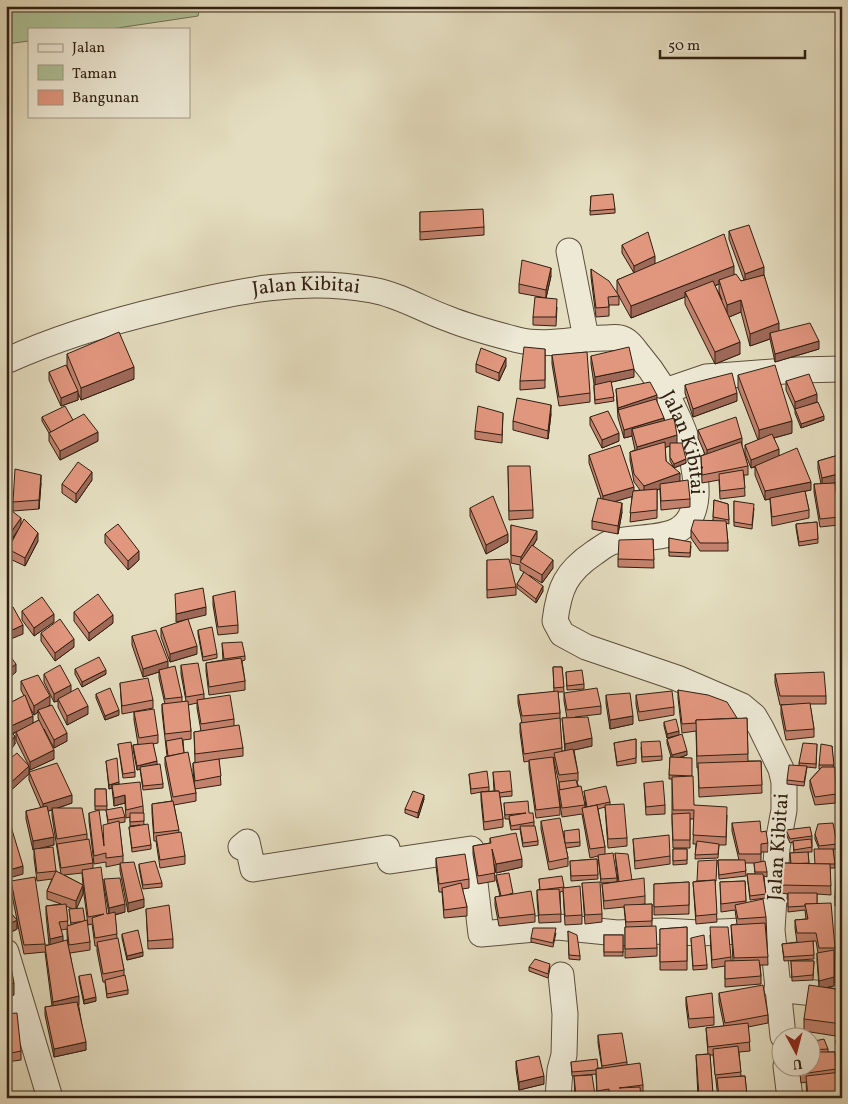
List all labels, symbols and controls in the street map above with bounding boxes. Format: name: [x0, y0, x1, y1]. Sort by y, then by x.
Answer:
legend: [28, 28, 190, 118]
scale bar: [660, 28, 806, 60]
text: 50 m: [668, 36, 700, 57]
text: Jalan: [72, 38, 105, 59]
text: Taman: [72, 64, 117, 85]
text: Bangunan: [72, 88, 139, 109]
street label: Jalan Kibitai: [250, 271, 362, 304]
street label: Jalan Kibitai: [653, 386, 710, 495]
street label: Jalan Kibitai: [761, 792, 797, 902]
north arrow: [770, 1026, 820, 1076]
text: U: [791, 1053, 803, 1073]

